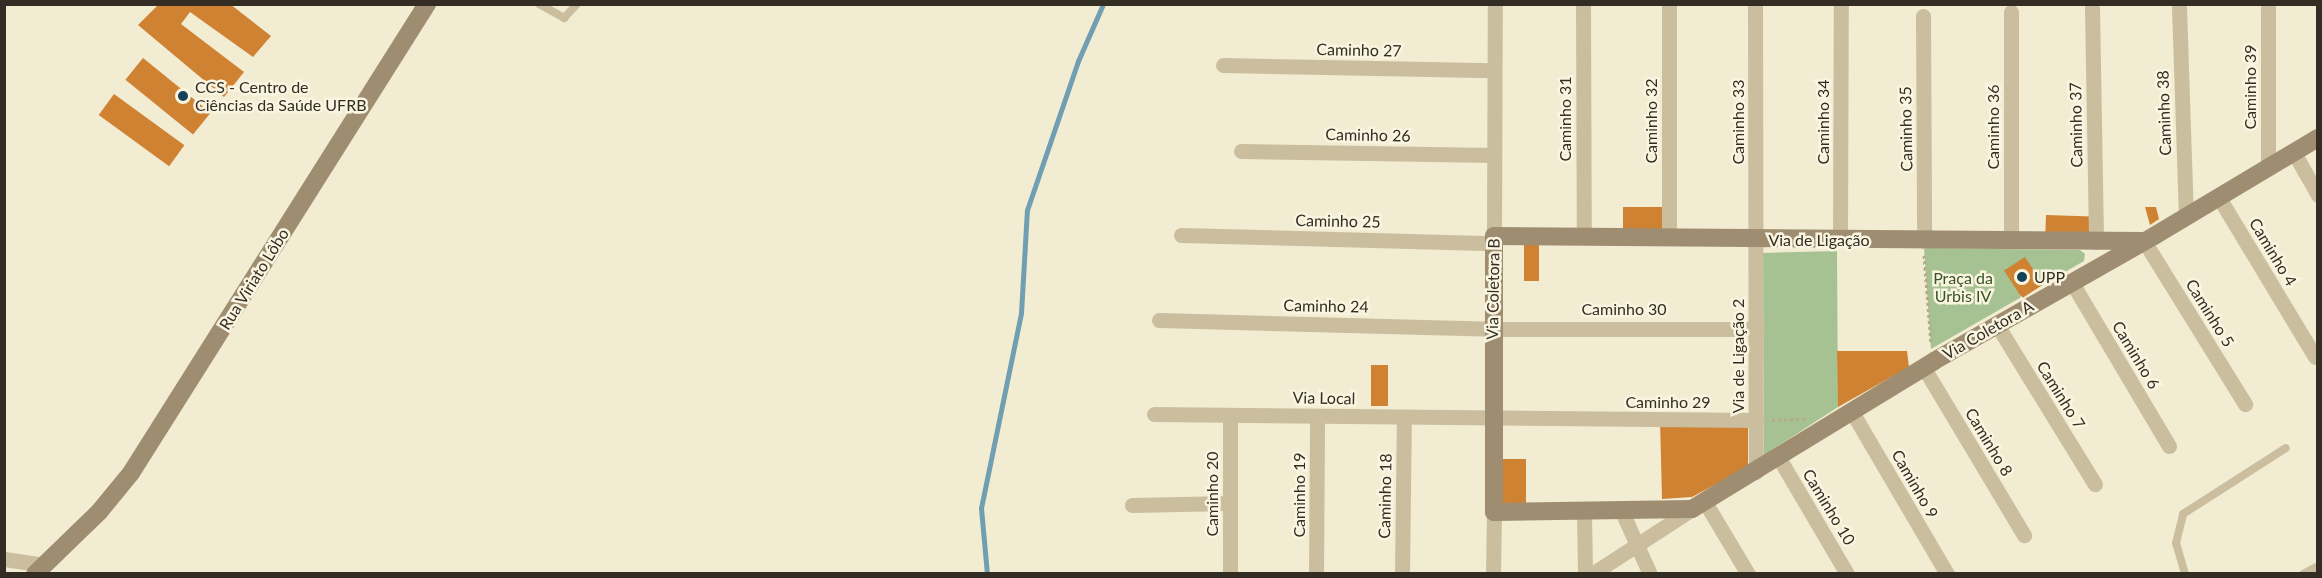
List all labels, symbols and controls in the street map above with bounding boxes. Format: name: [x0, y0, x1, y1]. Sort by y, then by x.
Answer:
street label: Caminho 27: [1316, 40, 1402, 60]
street label: Caminho 39: [2240, 44, 2260, 130]
street label: Caminho 38: [2153, 70, 2175, 156]
street label: Caminho 31: [1555, 76, 1575, 162]
place label: CCS - Centro de Ciências da Saúde UFRB: [195, 77, 366, 115]
street label: Caminho 32: [1641, 78, 1661, 164]
street label: Caminho 33: [1728, 79, 1748, 165]
street label: Caminho 34: [1813, 79, 1833, 165]
street label: Caminho 37: [2066, 82, 2086, 168]
street label: Caminho 36: [1983, 84, 2003, 170]
street label: Caminho 35: [1896, 86, 1916, 172]
marker: CCS - Centro de Ciências da Saúde UFRB: [176, 89, 190, 103]
street label: Caminho 26: [1325, 125, 1411, 145]
street label: Caminho 25: [1295, 211, 1381, 231]
street label: Caminho 4: [2245, 215, 2301, 289]
street label: Rua Viriato Lôbo: [215, 225, 293, 333]
street label: Via de Ligação: [1768, 230, 1870, 250]
street label: Via Coletora B: [1483, 238, 1503, 340]
place label: UPP: [2034, 267, 2065, 287]
park label: Praça da Urbis IV: [1933, 268, 1993, 306]
marker: UPP: [2015, 270, 2029, 284]
street label: Caminho 5: [2182, 276, 2238, 350]
street label: Caminho 24: [1283, 296, 1369, 316]
street label: Via Coletora A: [1939, 296, 2037, 364]
street label: Caminho 30: [1581, 299, 1667, 319]
street label: Via de Ligação 2: [1728, 299, 1748, 413]
street label: Caminho 6: [2108, 318, 2164, 392]
street label: Caminho 7: [2033, 358, 2089, 432]
street label: Via Local: [1292, 388, 1356, 408]
street label: Caminho 29: [1625, 392, 1711, 412]
street label: Caminho 8: [1961, 405, 2017, 479]
street label: Caminho 9: [1888, 446, 1942, 522]
street label: Caminho 20: [1202, 451, 1222, 537]
street label: Caminho 19: [1289, 452, 1309, 538]
street label: Caminho 18: [1375, 453, 1395, 539]
street label: Caminho 10: [1799, 466, 1859, 548]

